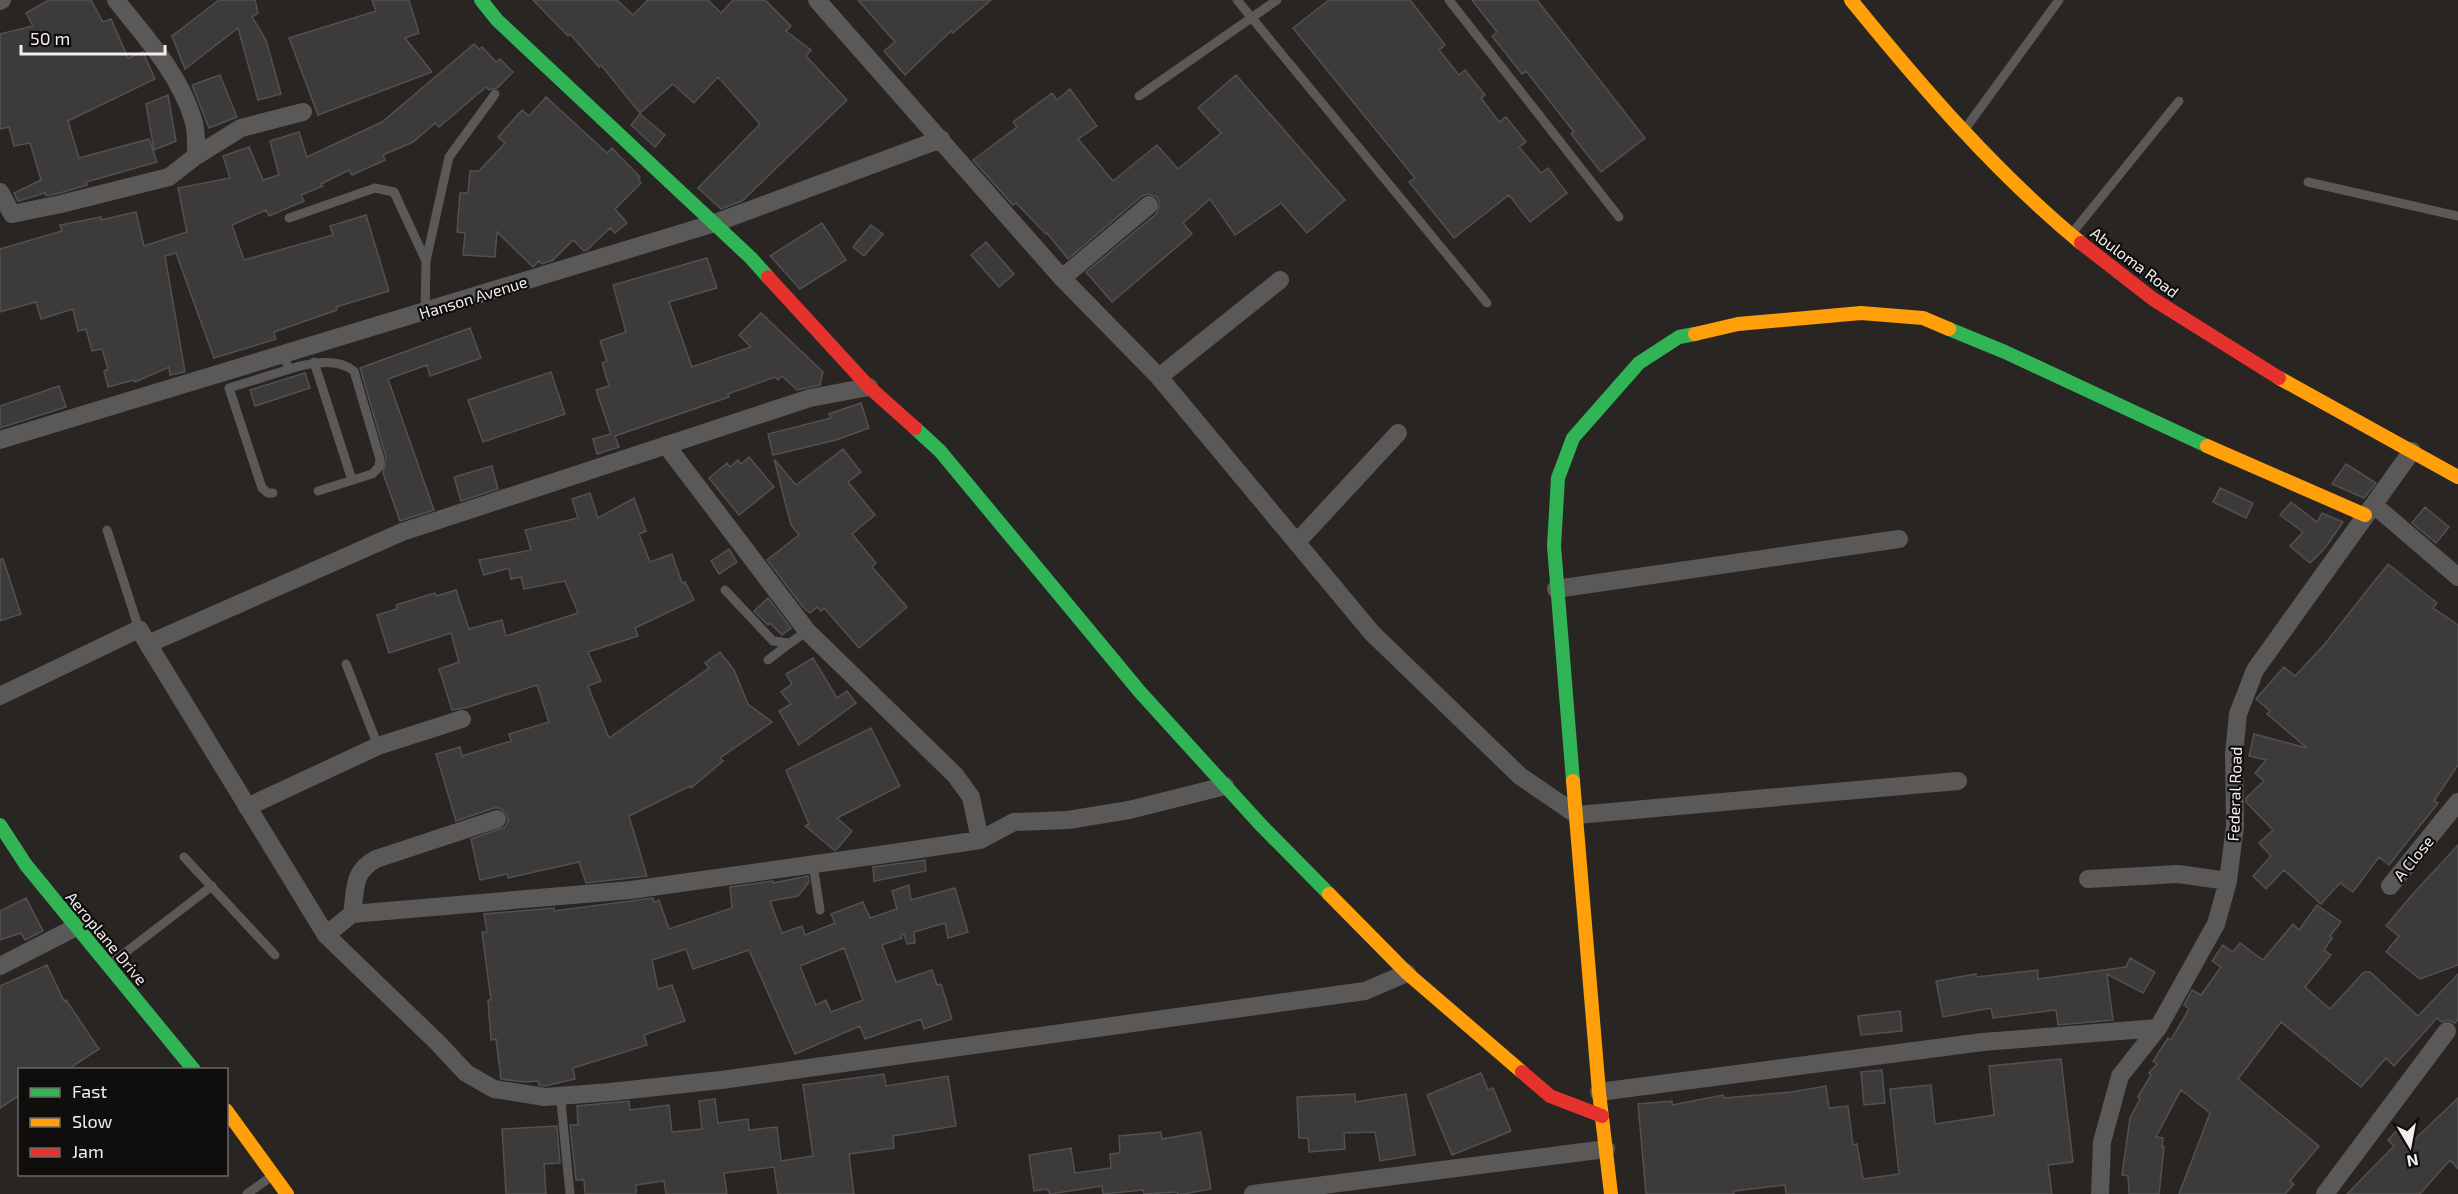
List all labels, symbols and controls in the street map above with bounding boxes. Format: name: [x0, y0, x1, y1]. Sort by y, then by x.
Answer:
scale bar: [21, 18, 165, 56]
text: 50 m: [30, 27, 70, 49]
street label: Abuloma Road: [2087, 223, 2183, 301]
street label: Hanson Avenue: [417, 272, 529, 322]
street label: Federal Road: [2223, 746, 2245, 842]
street label: A Close: [2389, 831, 2437, 885]
street label: Aeroplane Drive: [62, 887, 152, 989]
legend: [18, 1068, 228, 1176]
text: Fast: [72, 1080, 107, 1102]
text: Slow: [72, 1110, 113, 1132]
north arrow: [2380, 1116, 2440, 1176]
text: Jam: [72, 1140, 104, 1162]
text: N: [2405, 1151, 2420, 1172]

